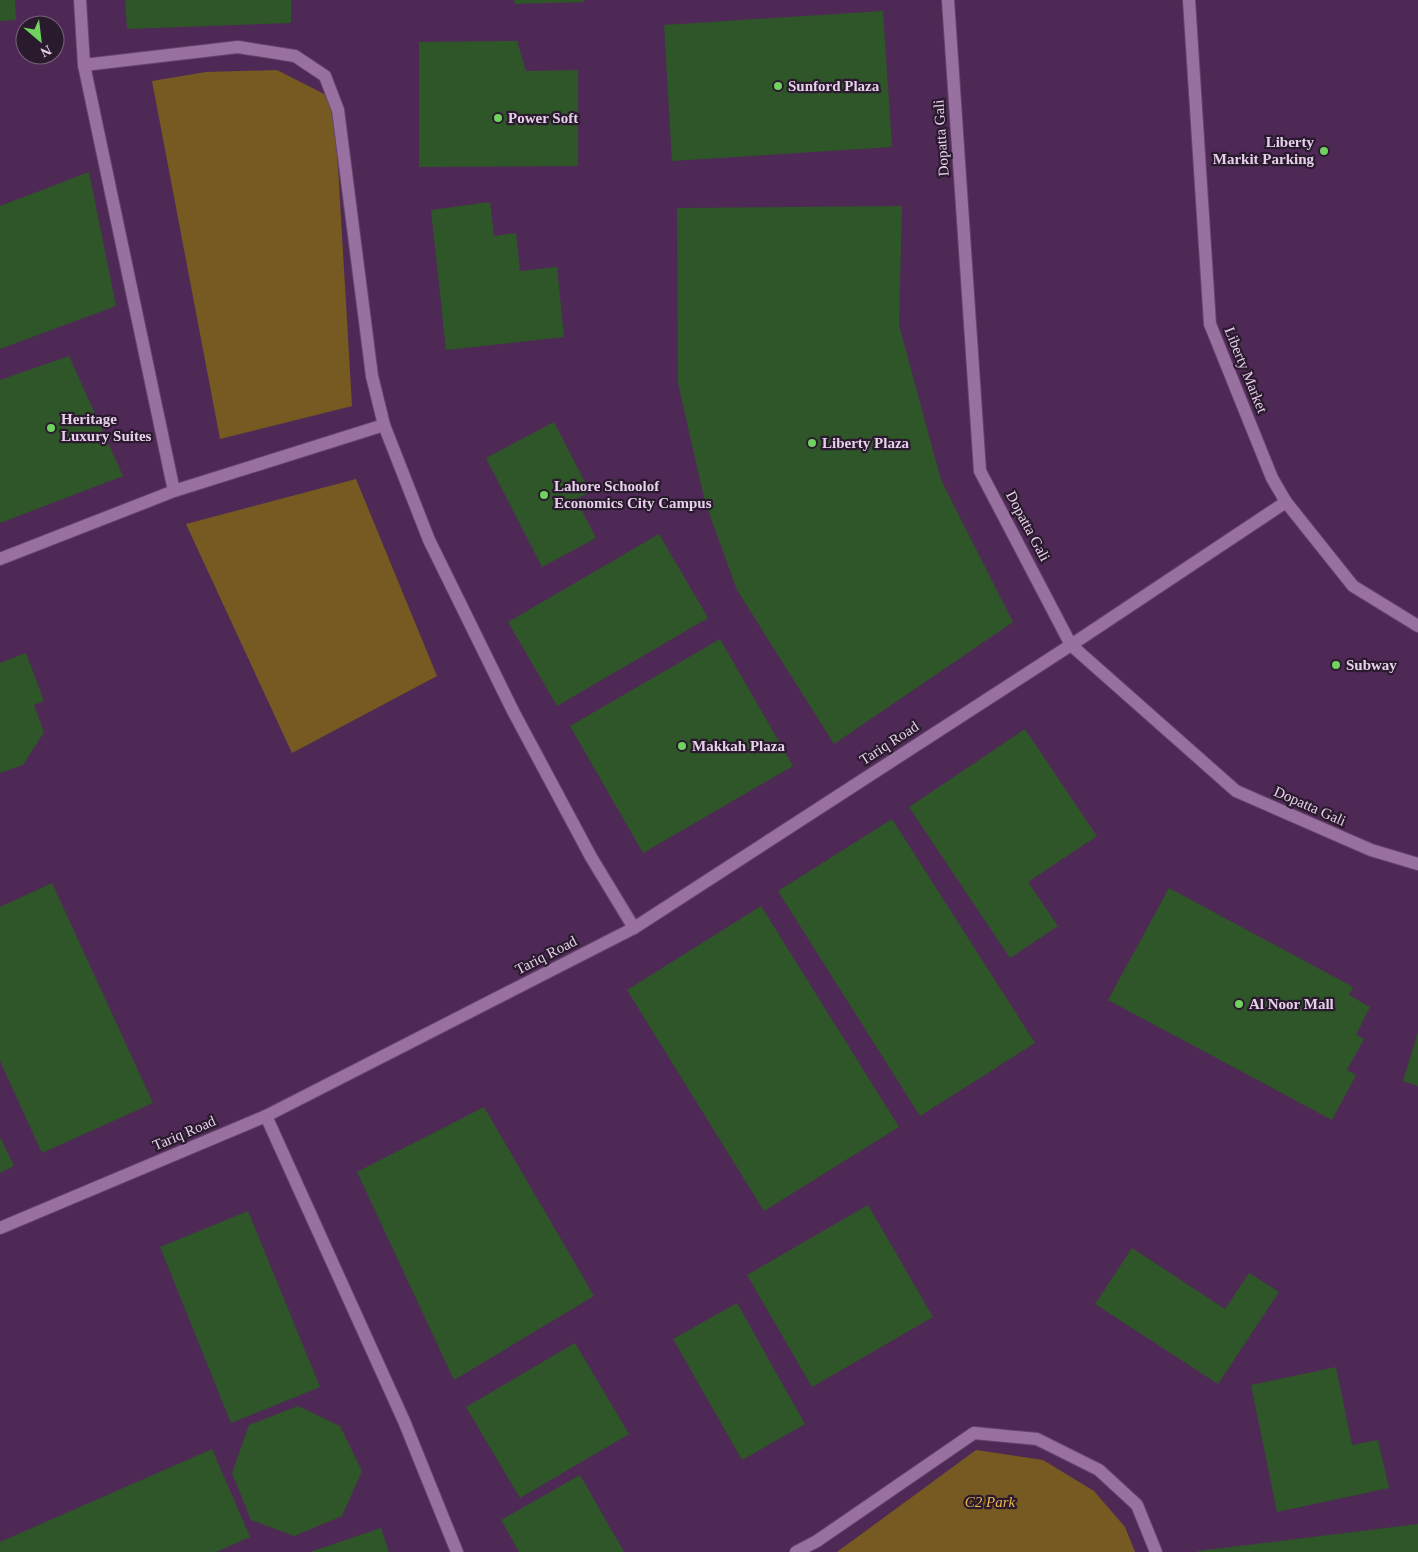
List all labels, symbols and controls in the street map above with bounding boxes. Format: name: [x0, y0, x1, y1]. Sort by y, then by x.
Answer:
north arrow: [15, 15, 65, 65]
text: N: [38, 42, 54, 60]
place label: Sunford Plaza: [788, 78, 880, 94]
marker: Sunford Plaza: [772, 80, 784, 92]
street label: Dopatta Gali: [930, 99, 952, 177]
place label: Power Soft: [508, 110, 578, 126]
marker: Power Soft: [492, 112, 504, 124]
place label: Liberty Markit Parking: [1213, 134, 1314, 167]
marker: Liberty Markit Parking: [1318, 145, 1330, 157]
street label: Liberty Market: [1221, 325, 1271, 416]
place label: Heritage Luxury Suites: [61, 411, 152, 444]
marker: Heritage Luxury Suites: [45, 422, 57, 434]
place label: Liberty Plaza: [822, 435, 910, 451]
marker: Liberty Plaza: [806, 437, 818, 449]
place label: Lahore Schoolof Economics City Campus: [554, 478, 712, 511]
street label: Dopatta Gali: [1003, 488, 1053, 564]
marker: Lahore Schoolof Economics City Campus: [538, 489, 550, 501]
place label: Subway: [1346, 657, 1397, 673]
marker: Subway: [1330, 659, 1342, 671]
street label: Tariq Road: [857, 718, 922, 768]
place label: Makkah Plaza: [692, 738, 785, 754]
marker: Makkah Plaza: [676, 740, 688, 752]
street label: Dopatta Gali: [1272, 783, 1348, 829]
street label: Tariq Road: [513, 932, 580, 977]
place label: Al Noor Mall: [1249, 996, 1334, 1012]
marker: Al Noor Mall: [1233, 998, 1245, 1010]
street label: Tariq Road: [150, 1112, 218, 1153]
park label: C2 Park: [965, 1494, 1016, 1510]

